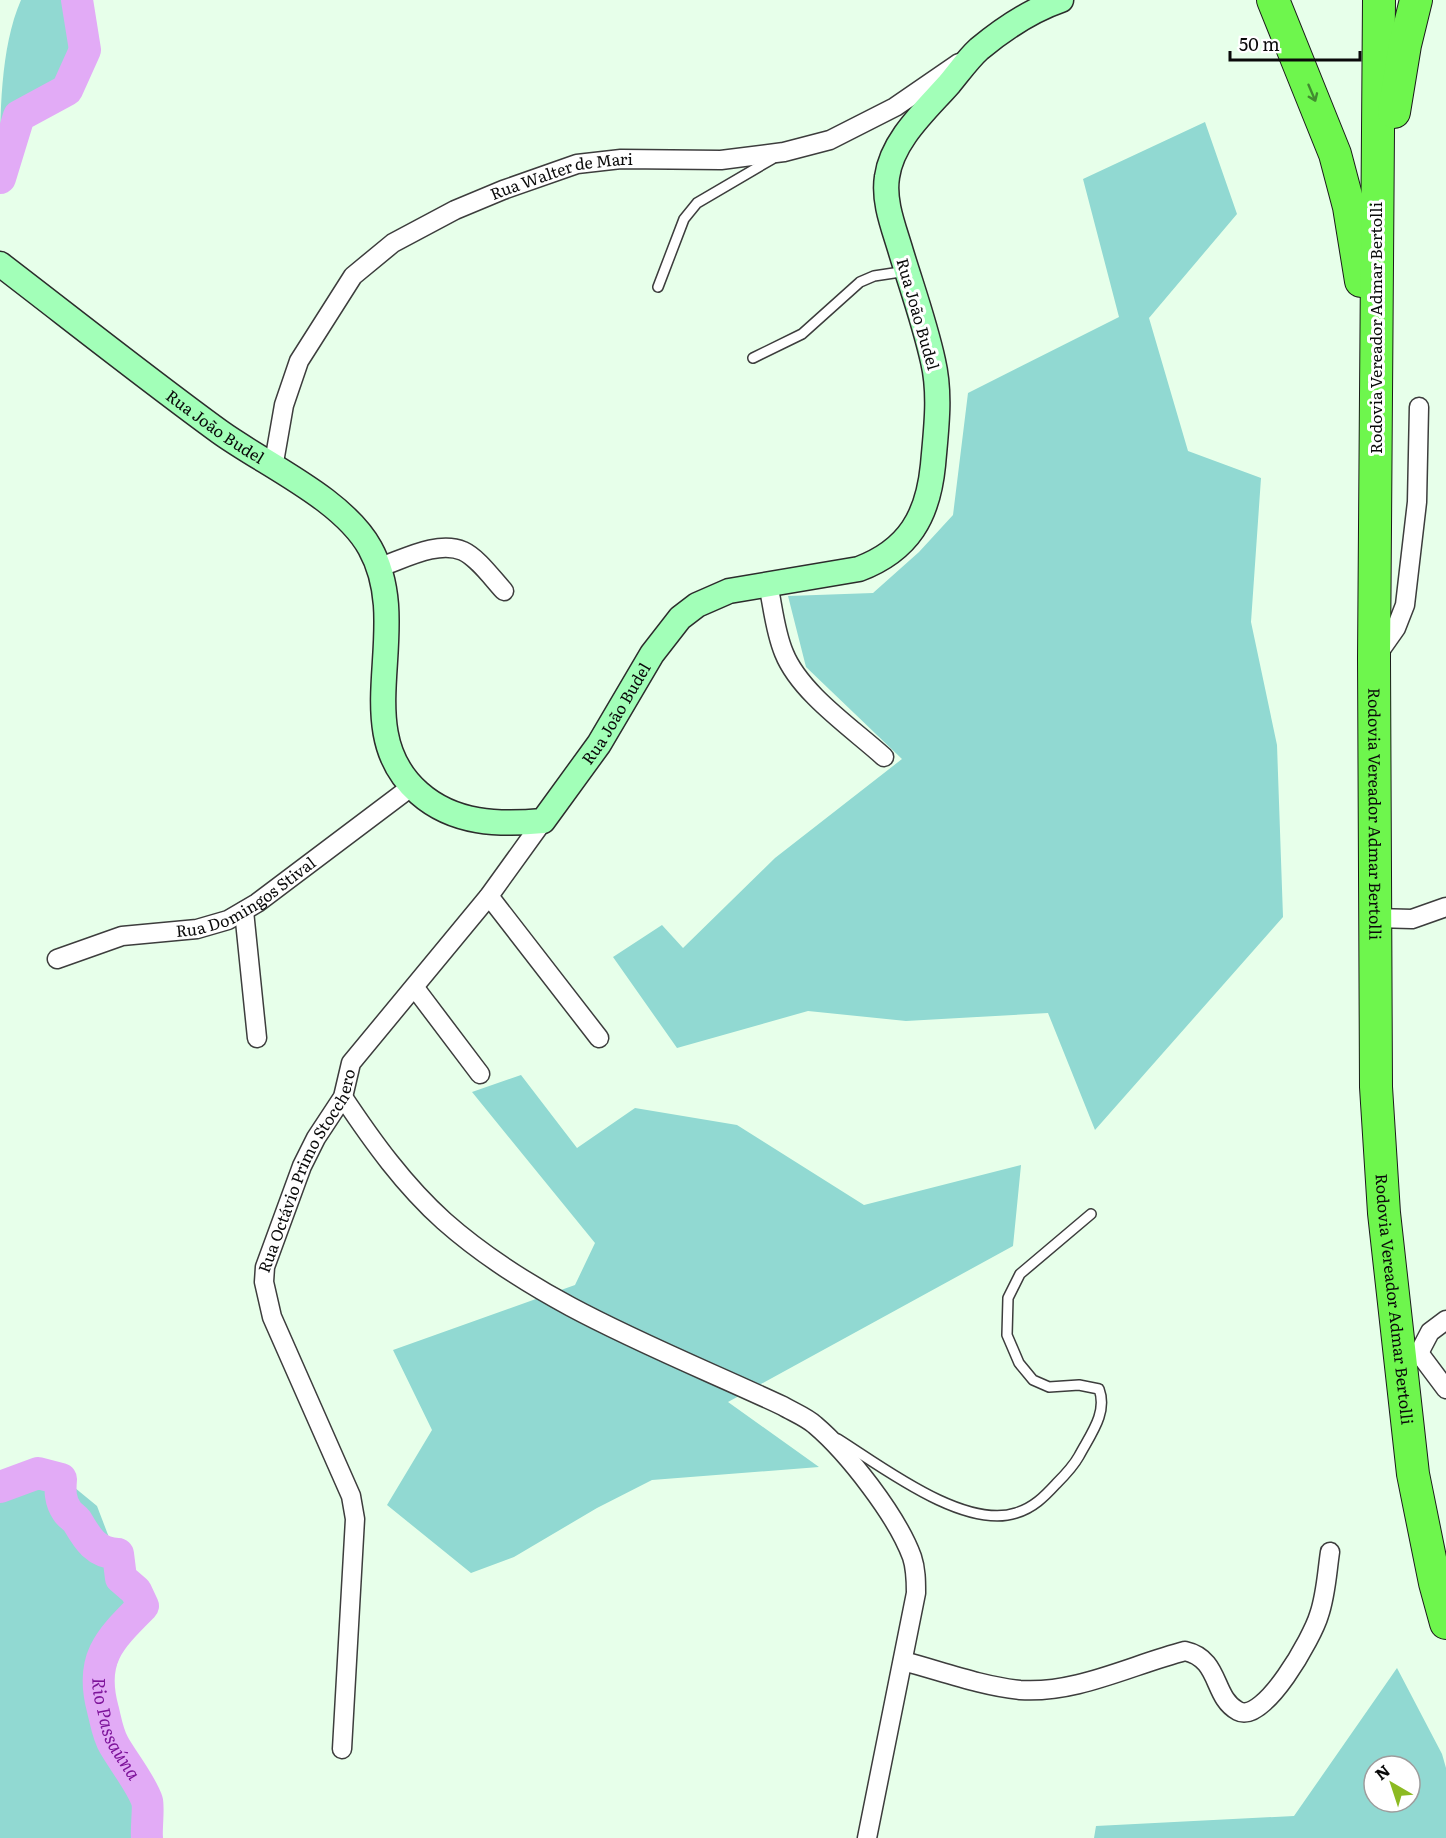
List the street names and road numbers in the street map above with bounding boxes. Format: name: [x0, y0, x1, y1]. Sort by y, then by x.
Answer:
street label: Rua Walter de Mari: [486, 146, 633, 205]
street label: Rodovia Vereador Admar Bertolli: [1363, 202, 1387, 454]
street label: Rua João Budel: [892, 255, 946, 372]
street label: Rua João Budel: [162, 383, 270, 469]
street label: Rua João Budel: [575, 658, 655, 769]
street label: Rodovia Vereador Admar Bertolli: [1363, 688, 1388, 940]
street label: Rua Domingos Stival: [175, 850, 320, 942]
street label: Rua Octávio Primo Stocchero: [251, 1066, 360, 1276]
street label: Rodovia Vereador Admar Bertolli: [1371, 1173, 1420, 1426]

